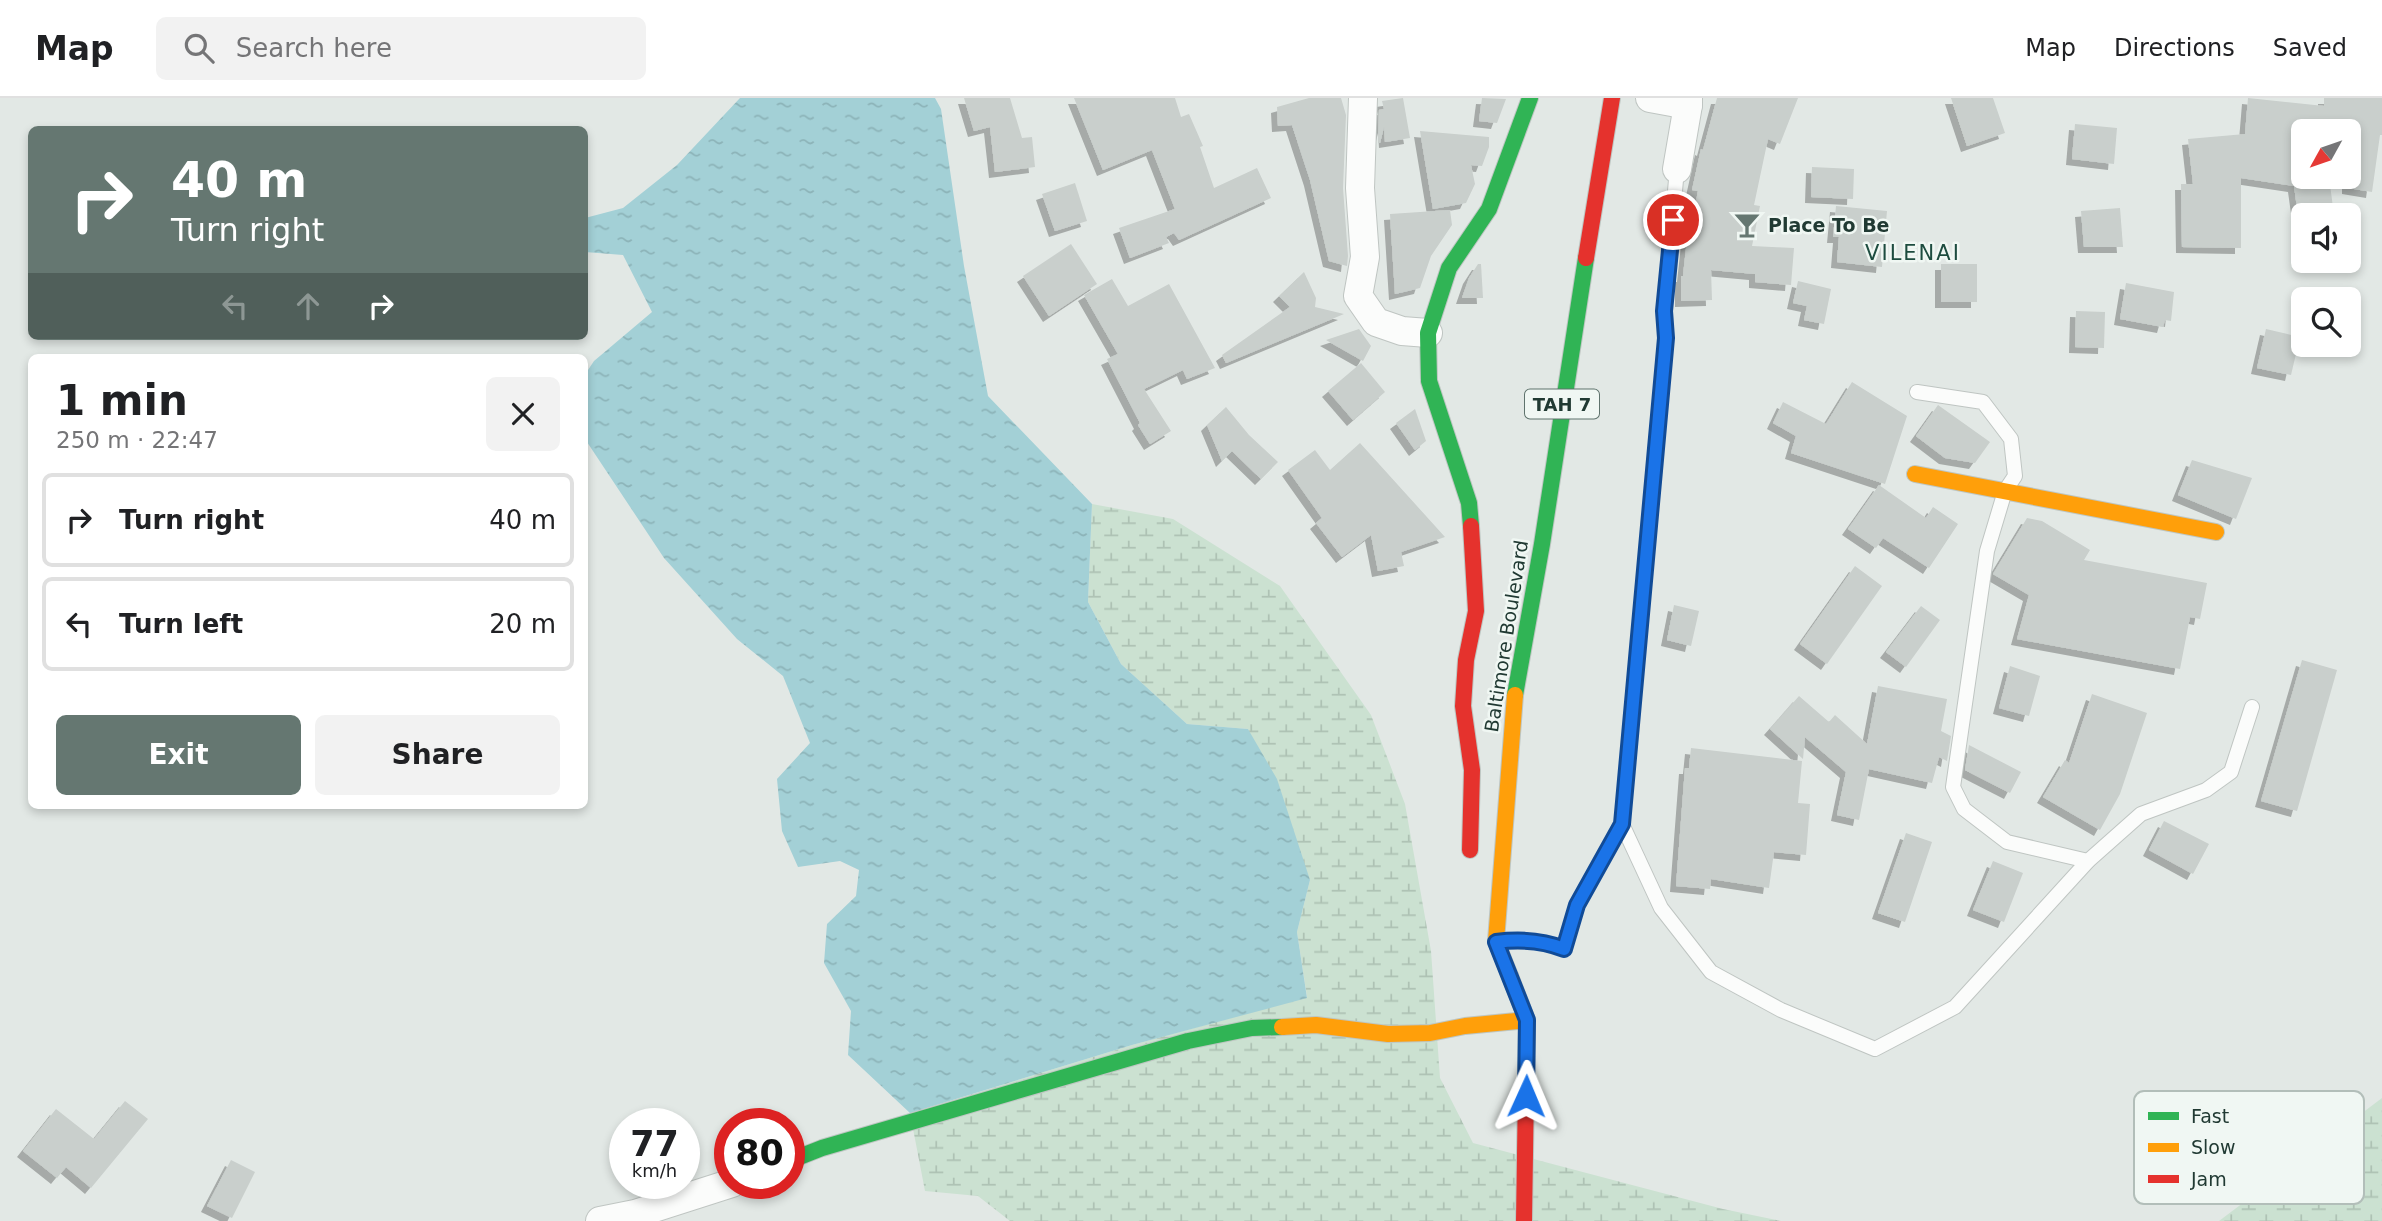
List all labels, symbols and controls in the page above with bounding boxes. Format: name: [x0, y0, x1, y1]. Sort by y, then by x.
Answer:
search box: [156, 17, 646, 80]
text: Map: [35, 29, 114, 68]
icon: search: [180, 29, 218, 67]
text: Search here: [236, 33, 392, 63]
text: Map: [2025, 34, 2076, 62]
text: Directions: [2114, 34, 2235, 62]
text: Saved: [2273, 34, 2347, 62]
north arrow: [2291, 119, 2361, 189]
map controls: [2291, 119, 2361, 357]
text: 40 m: [171, 152, 307, 209]
icon: right: [56, 154, 147, 245]
pin: [1643, 190, 1703, 250]
icon: arrive: [1654, 201, 1692, 239]
button: sound: [2291, 203, 2361, 273]
bar icon: Place To Be: [1732, 210, 1762, 240]
text: Turn right: [171, 211, 324, 249]
place label: Place To Be: [1768, 214, 1890, 236]
district label: VILENAI: [1865, 241, 1961, 265]
icon: left: [216, 287, 254, 325]
icon: ahead: [289, 287, 327, 325]
icon: right: [362, 287, 400, 325]
button: search: [2291, 287, 2361, 357]
text: 1 min: [56, 376, 188, 425]
button: close: [486, 377, 560, 451]
road number: TAH 7: [1525, 390, 1599, 418]
text: 250 m · 22:47: [56, 427, 218, 453]
icon: right: [60, 501, 98, 539]
text: Turn right: [119, 505, 264, 535]
text: 40 m: [489, 505, 556, 535]
street label: Baltimore Boulevard: [1480, 538, 1532, 734]
icon: left: [60, 605, 98, 643]
text: Turn left: [119, 609, 243, 639]
text: 20 m: [489, 609, 556, 639]
button: Exit: [56, 715, 301, 795]
button: Share: [315, 715, 560, 795]
position arrow: [1489, 1059, 1563, 1133]
legend: [2134, 1091, 2364, 1204]
text: Fast: [2191, 1105, 2229, 1127]
speed limit sign: 80: [714, 1108, 805, 1199]
text: 77: [630, 1124, 679, 1164]
text: Slow: [2191, 1136, 2236, 1158]
text: km/h: [632, 1160, 677, 1181]
text: Jam: [2190, 1168, 2227, 1190]

